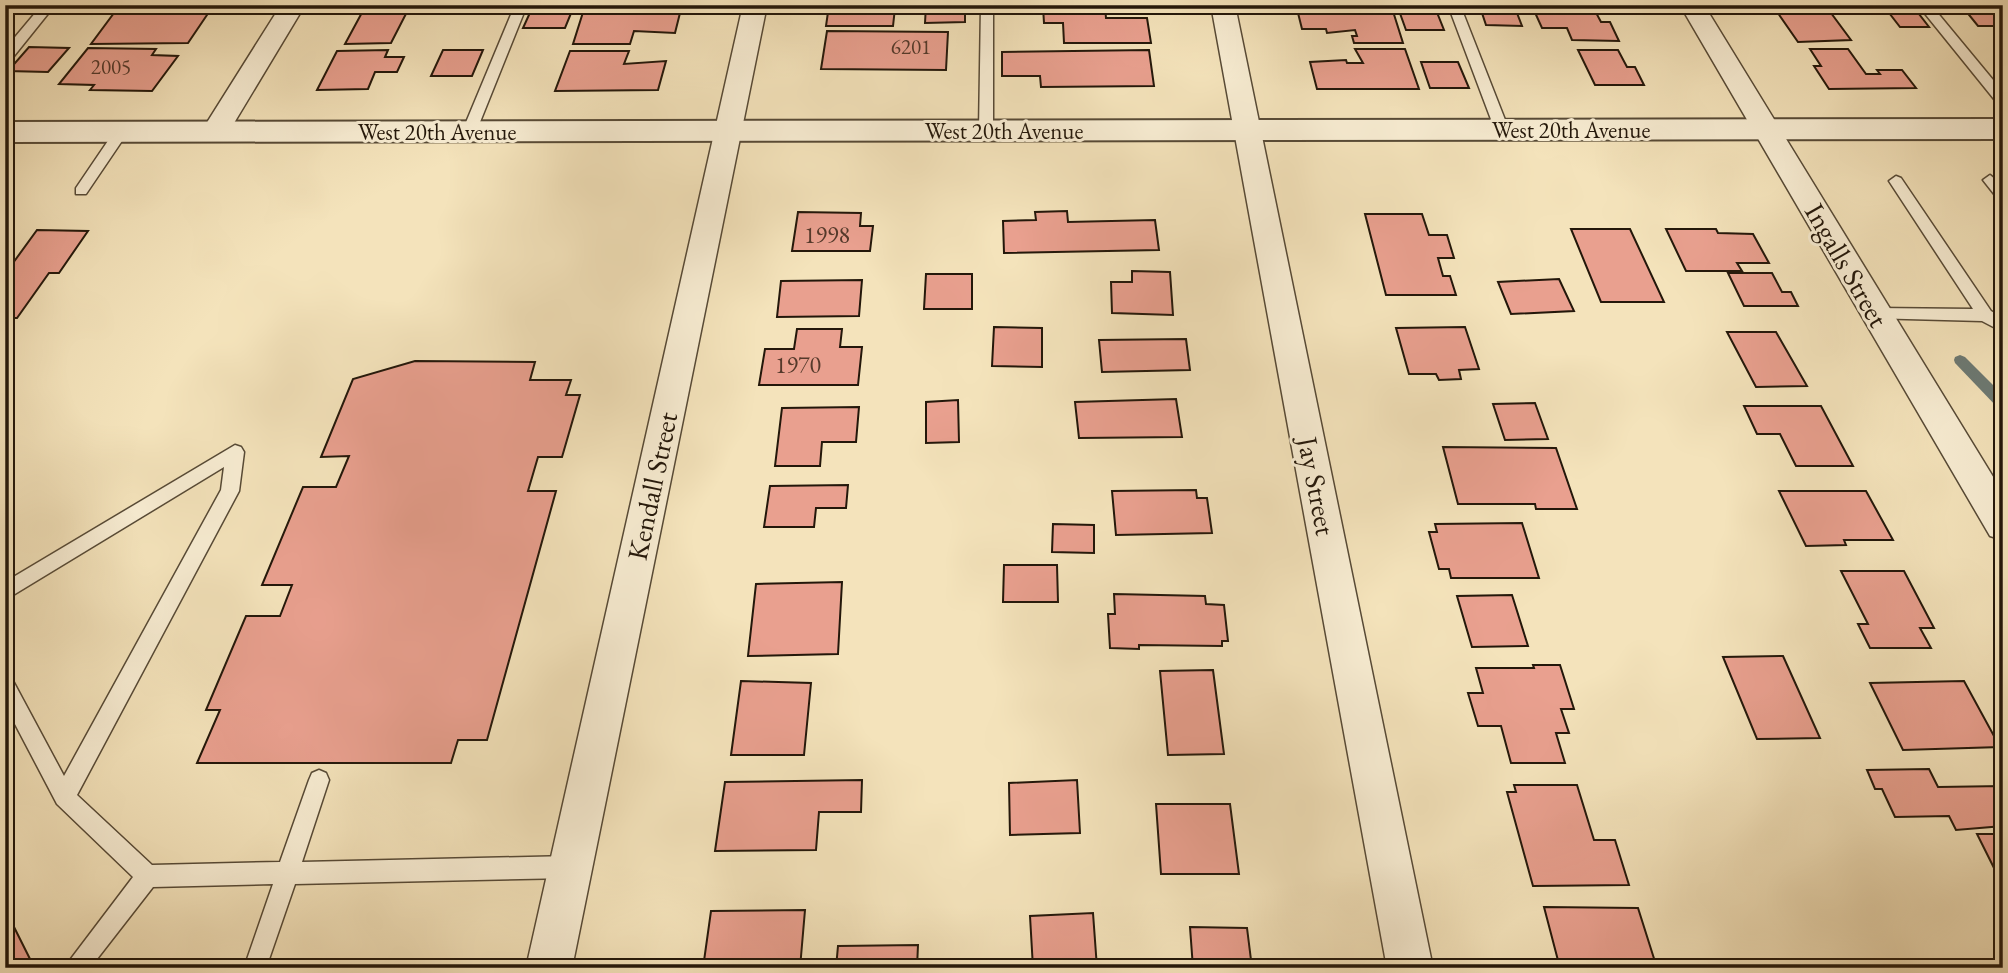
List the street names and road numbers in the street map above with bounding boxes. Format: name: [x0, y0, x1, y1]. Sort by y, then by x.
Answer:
street label: West 20th Avenue: [1492, 115, 1650, 145]
street label: West 20th Avenue: [925, 116, 1083, 146]
street label: West 20th Avenue: [358, 117, 516, 147]
street label: Ingalls Street: [1797, 197, 1897, 334]
street label: Kendall Street: [619, 408, 685, 563]
street label: Jay Street: [1289, 432, 1344, 539]

